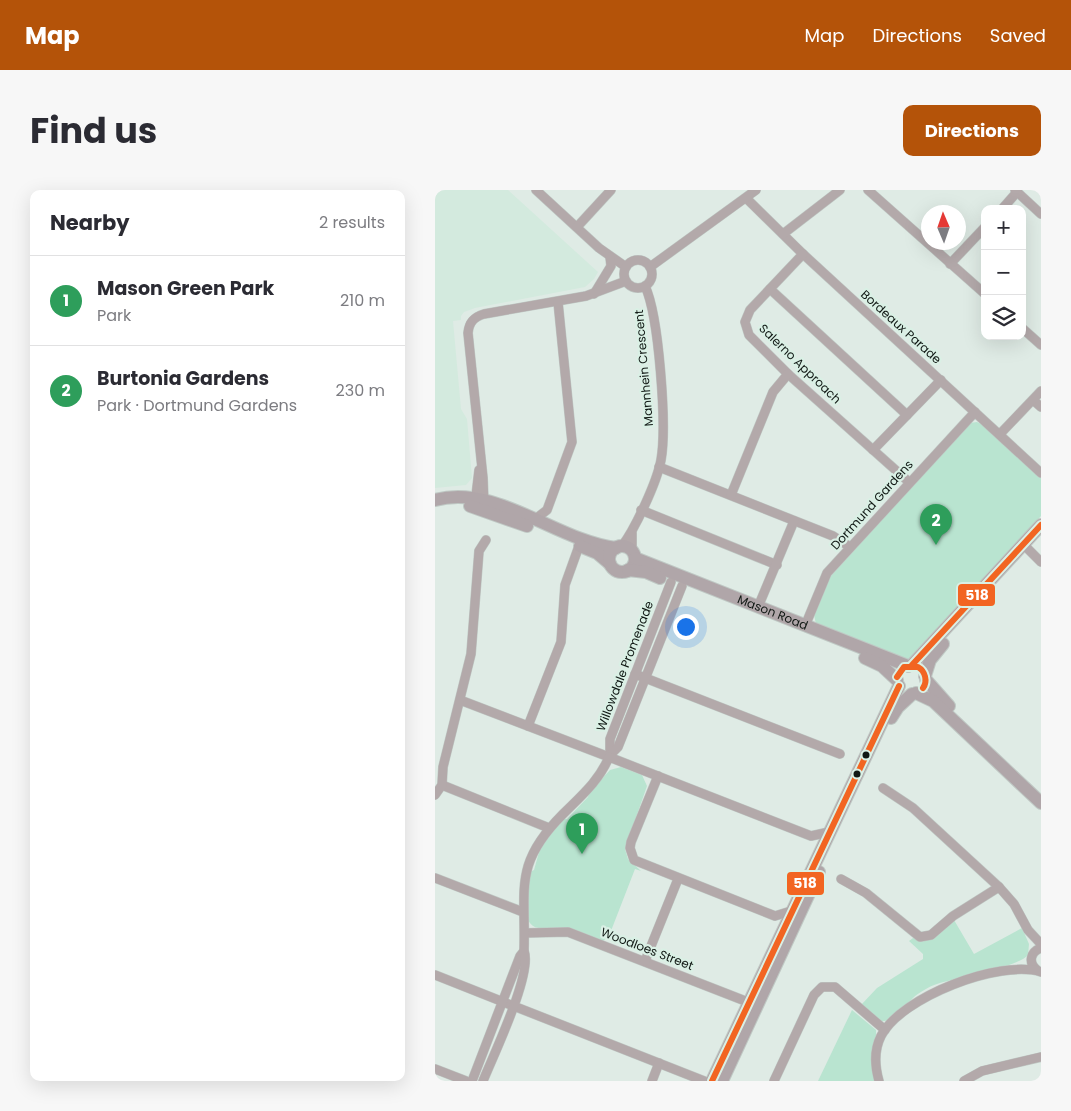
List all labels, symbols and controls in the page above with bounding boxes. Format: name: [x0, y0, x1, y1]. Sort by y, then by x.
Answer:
text: Map: [25, 19, 80, 52]
text: Map: [805, 23, 844, 48]
text: Directions: [872, 23, 962, 48]
text: Saved: [990, 23, 1046, 48]
button: Directions: [903, 105, 1041, 156]
text: Find us: [30, 106, 157, 155]
north arrow: [921, 205, 966, 250]
map controls: [981, 205, 1026, 340]
button: +: [981, 205, 1026, 250]
text: Nearby: [50, 208, 130, 237]
text: 2 results: [319, 211, 385, 234]
button: −: [981, 250, 1026, 295]
text: Mason Green Park: [97, 275, 274, 302]
street label: Bordeaux Parade: [857, 286, 945, 367]
text: 1: [63, 289, 69, 312]
text: 210 m: [340, 289, 385, 312]
button: layers: [981, 295, 1026, 340]
text: Park: [97, 304, 131, 327]
street label: Mannhein Crescent: [630, 309, 657, 427]
street label: Salerno Approach: [756, 320, 845, 407]
text: Burtonia Gardens: [97, 365, 269, 392]
text: 2: [61, 379, 71, 402]
text: 230 m: [336, 379, 385, 402]
text: Park · Dortmund Gardens: [97, 394, 297, 417]
street label: Dortmund Gardens: [827, 456, 917, 553]
pin: 2: [920, 504, 952, 545]
line badge: 518: [957, 583, 996, 607]
text: 518: [965, 585, 989, 605]
street label: Mason Road: [735, 590, 811, 634]
street label: Willowdale Promenade: [592, 598, 657, 733]
your location: [673, 614, 699, 640]
unlabelled marker: [861, 750, 871, 760]
unlabelled marker: [852, 769, 862, 779]
pin: 1: [566, 813, 598, 854]
line badge: 518: [786, 871, 825, 896]
text: 518: [793, 873, 817, 893]
street label: Woodloes Street: [598, 923, 696, 974]

